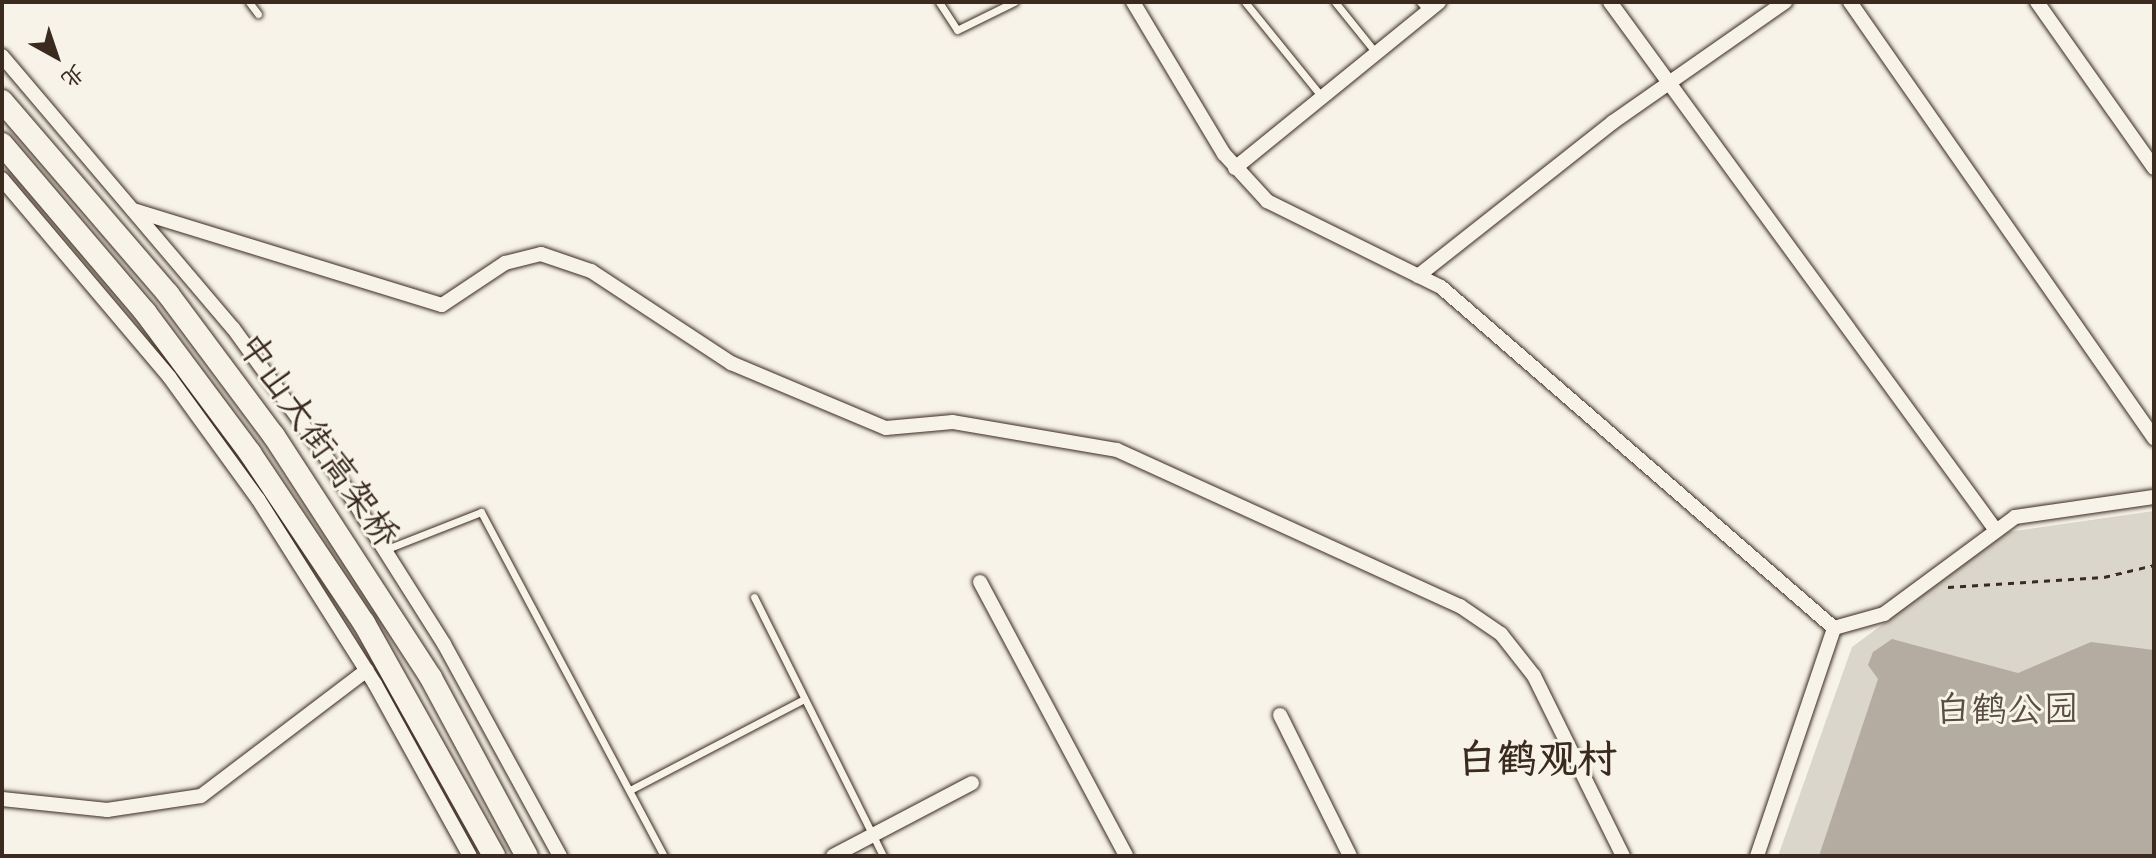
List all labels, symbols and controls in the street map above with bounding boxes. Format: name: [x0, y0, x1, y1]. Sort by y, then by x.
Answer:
north arrow: [16, 16, 96, 96]
text: 北: [53, 55, 90, 94]
street label: 中山大街高架桥: [226, 326, 406, 558]
park label: 白鹤公园: [1935, 691, 2079, 735]
district label: 白鹤观村: [1457, 739, 1617, 787]

